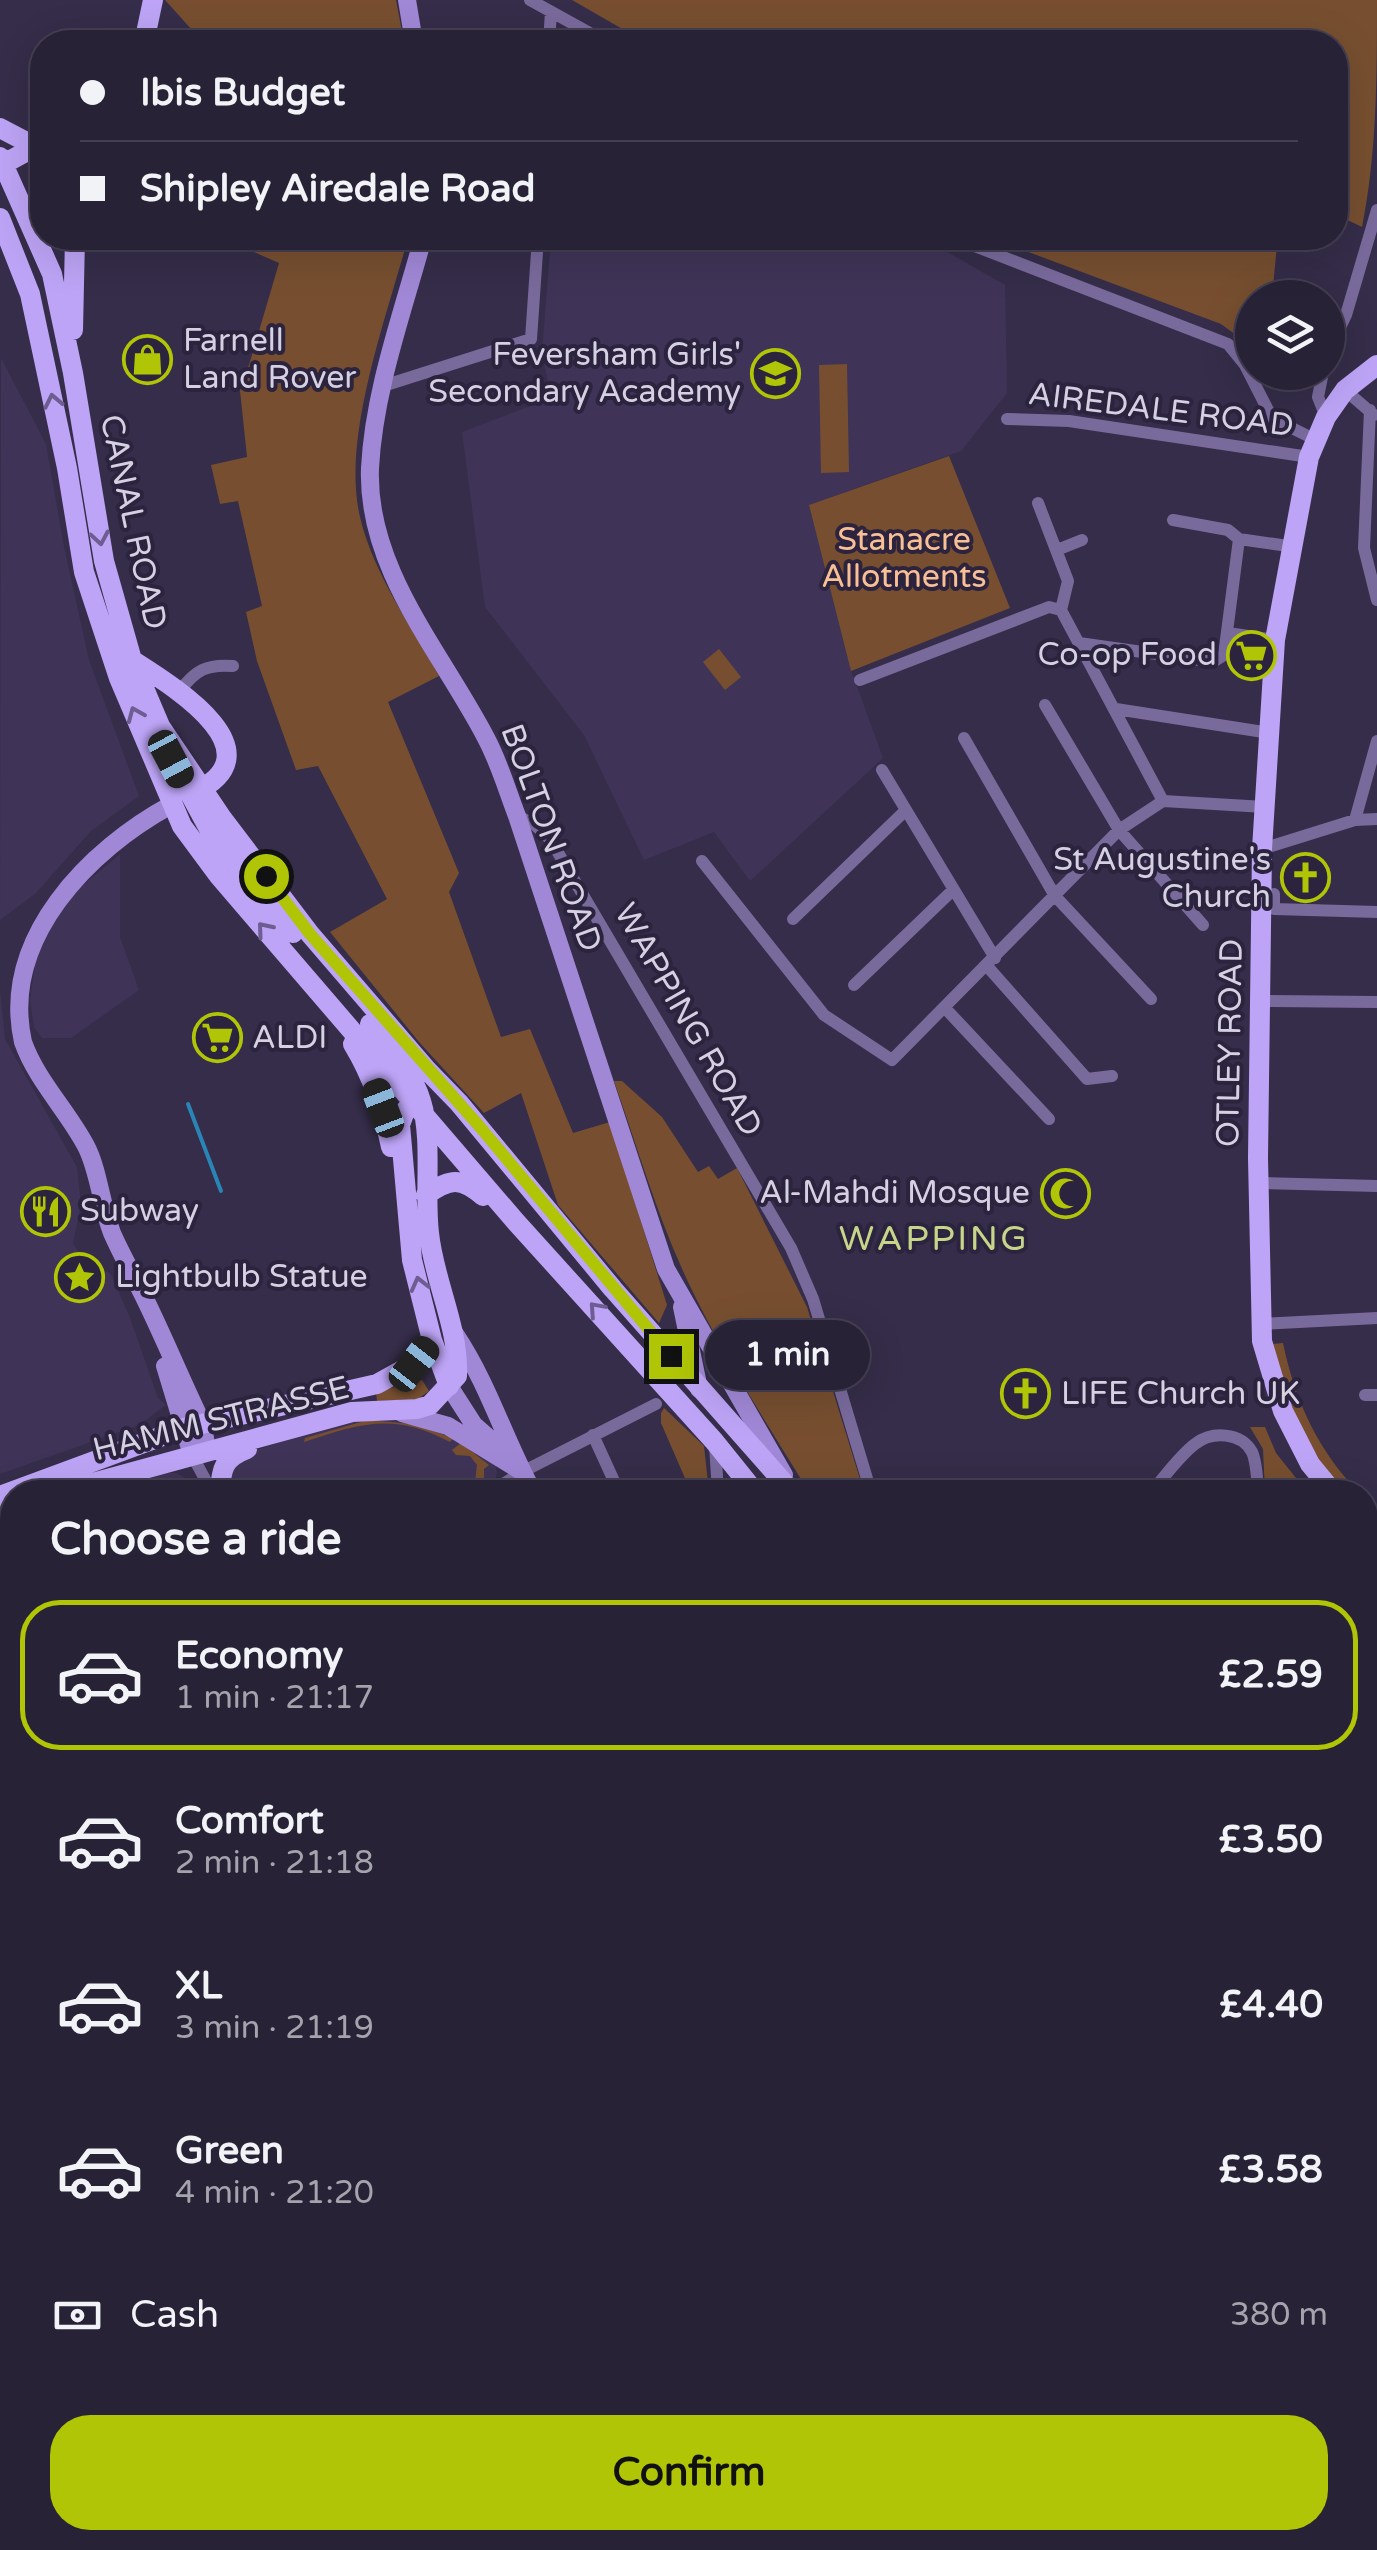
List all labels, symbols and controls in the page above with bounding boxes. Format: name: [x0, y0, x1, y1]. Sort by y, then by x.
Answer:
text: Ibis Budget: [140, 70, 345, 116]
text: Shipley Airedale Road: [140, 166, 535, 212]
map controls: [1235, 280, 1345, 390]
button: layers: [1235, 280, 1345, 390]
place label: Farnell Land Rover: [183, 322, 357, 397]
shop icon: Farnell Land Rover: [122, 333, 174, 385]
place label: Feversham Girls' Secondary Academy: [428, 336, 741, 411]
school or university icon: Feversham Girls' Secondary Academy: [750, 347, 802, 399]
street label: AIREDALE ROAD: [1026, 375, 1296, 445]
one-way arrow: [43, 393, 64, 410]
street label: CANAL ROAD: [92, 411, 174, 633]
park label: Stanacre Allotments: [821, 521, 987, 596]
one-way arrow: [89, 530, 110, 546]
supermarket icon: Co-op Food: [1226, 629, 1278, 681]
place label: Co-op Food: [1038, 636, 1217, 674]
one-way arrow: [126, 706, 146, 724]
street label: BOLTON ROAD: [492, 719, 610, 957]
car: [144, 725, 198, 793]
place label: St Augustine's Church: [1053, 841, 1271, 916]
church icon: St Augustine's Church: [1280, 852, 1332, 904]
route start: [244, 854, 289, 899]
street label: WAPPING ROAD: [606, 897, 770, 1143]
one-way arrow: [258, 923, 276, 941]
street label: OTLEY ROAD: [1209, 938, 1251, 1148]
supermarket icon: ALDI: [191, 1012, 243, 1064]
place label: ALDI: [252, 1019, 327, 1057]
car: [358, 1075, 408, 1141]
mosque icon: Al‐Mahdi Mosque: [1039, 1167, 1091, 1219]
place label: Al‐Mahdi Mosque: [759, 1174, 1030, 1212]
restaurant icon: Subway: [19, 1185, 71, 1237]
place label: Subway: [80, 1192, 199, 1230]
district label: WAPPING: [839, 1218, 1029, 1260]
place icon: Lightbulb Statue: [54, 1251, 106, 1303]
place label: Lightbulb Statue: [115, 1258, 368, 1296]
one-way arrow: [409, 1276, 430, 1293]
one-way arrow: [590, 1302, 608, 1321]
callout: 1 min: [706, 1321, 871, 1391]
car: [384, 1331, 444, 1397]
route end: [649, 1334, 694, 1379]
text: 1 min: [745, 1336, 830, 1374]
church icon: LIFE Church UK: [1000, 1368, 1052, 1420]
street label: HAMM STRASSE: [89, 1369, 353, 1469]
place label: LIFE Church UK: [1061, 1375, 1300, 1413]
text: Choose a ride: [50, 1513, 341, 1567]
icon: car: [55, 1630, 145, 1720]
text: Economy: [175, 1633, 343, 1679]
text: £2.59: [1219, 1652, 1323, 1698]
text: 1 min · 21:17: [175, 1679, 374, 1717]
icon: car: [55, 1795, 145, 1885]
text: Comfort: [175, 1798, 324, 1844]
text: £3.50: [1219, 1817, 1323, 1863]
text: 2 min · 21:18: [175, 1844, 374, 1882]
icon: car: [55, 1960, 145, 2050]
text: XL: [175, 1963, 222, 2009]
text: £4.40: [1219, 1982, 1323, 2028]
text: 3 min · 21:19: [175, 2009, 374, 2047]
icon: car: [55, 2125, 145, 2215]
text: Green: [175, 2128, 284, 2174]
text: £3.58: [1219, 2147, 1323, 2193]
text: 4 min · 21:20: [175, 2174, 374, 2212]
icon: cash: [50, 2288, 105, 2343]
text: Cash: [130, 2292, 219, 2338]
text: 380 m: [1230, 2296, 1328, 2334]
button: Confirm: [50, 2415, 1328, 2530]

